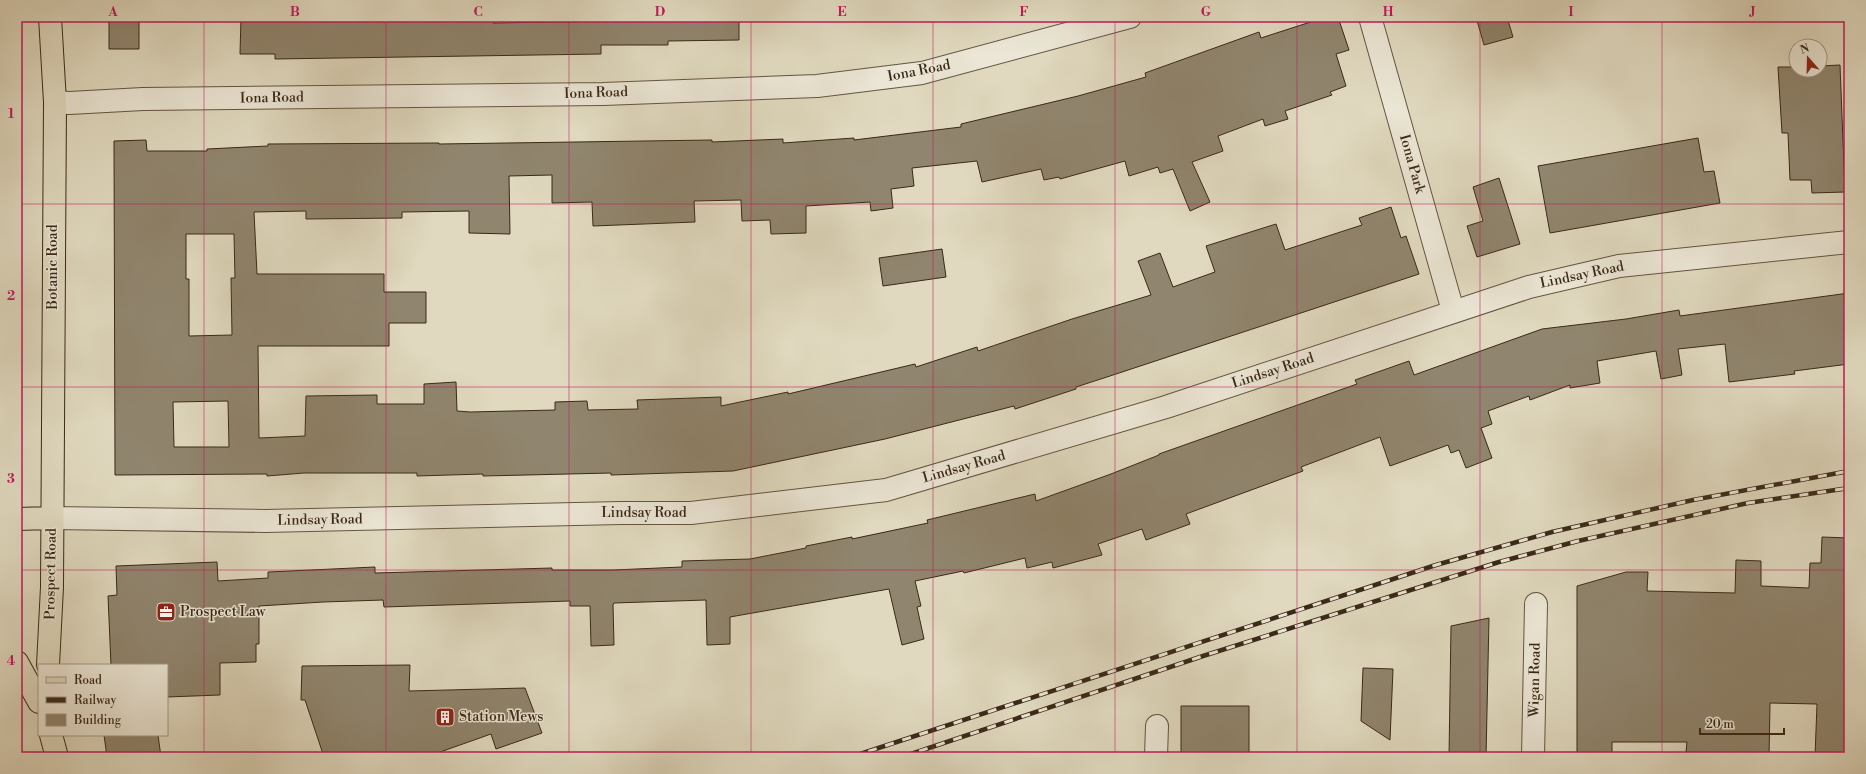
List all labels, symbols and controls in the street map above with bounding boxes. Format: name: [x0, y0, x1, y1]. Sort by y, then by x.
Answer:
text: A: [107, 4, 118, 20]
text: B: [290, 4, 300, 20]
text: C: [473, 4, 483, 20]
text: D: [655, 4, 665, 20]
text: E: [837, 4, 847, 20]
text: F: [1019, 4, 1029, 20]
text: G: [1201, 4, 1212, 20]
text: H: [1383, 4, 1394, 20]
text: I: [1568, 4, 1574, 20]
text: J: [1748, 4, 1756, 20]
north arrow: [1788, 38, 1828, 78]
text: N: [1798, 41, 1812, 58]
street label: Iona Road: [886, 56, 952, 86]
street label: Iona Road: [564, 83, 628, 103]
street label: Iona Road: [240, 88, 304, 108]
text: 1: [8, 106, 15, 122]
street label: Iona Park: [1395, 132, 1429, 196]
street label: Botanic Road: [44, 224, 62, 311]
street label: Lindsay Road: [1538, 257, 1626, 293]
text: 2: [7, 288, 15, 304]
street label: Lindsay Road: [1230, 349, 1316, 393]
street label: Lindsay Road: [920, 447, 1008, 487]
text: 3: [7, 471, 15, 487]
street label: Lindsay Road: [601, 504, 687, 522]
street label: Lindsay Road: [277, 510, 363, 530]
street label: Prospect Road: [41, 528, 61, 620]
office icon: Prospect Law: [155, 601, 177, 623]
place label: Prospect Law: [180, 603, 266, 621]
street label: Wigan Road: [1525, 642, 1545, 719]
text: 4: [7, 653, 16, 669]
legend: [38, 664, 168, 736]
text: Road: [74, 673, 102, 688]
text: Railway: [74, 693, 116, 708]
building icon: Station Mews: [434, 706, 456, 728]
place label: Station Mews: [459, 708, 543, 726]
scale bar: [1700, 710, 1784, 736]
text: Building: [73, 713, 122, 728]
text: 20 m: [1706, 717, 1734, 732]

